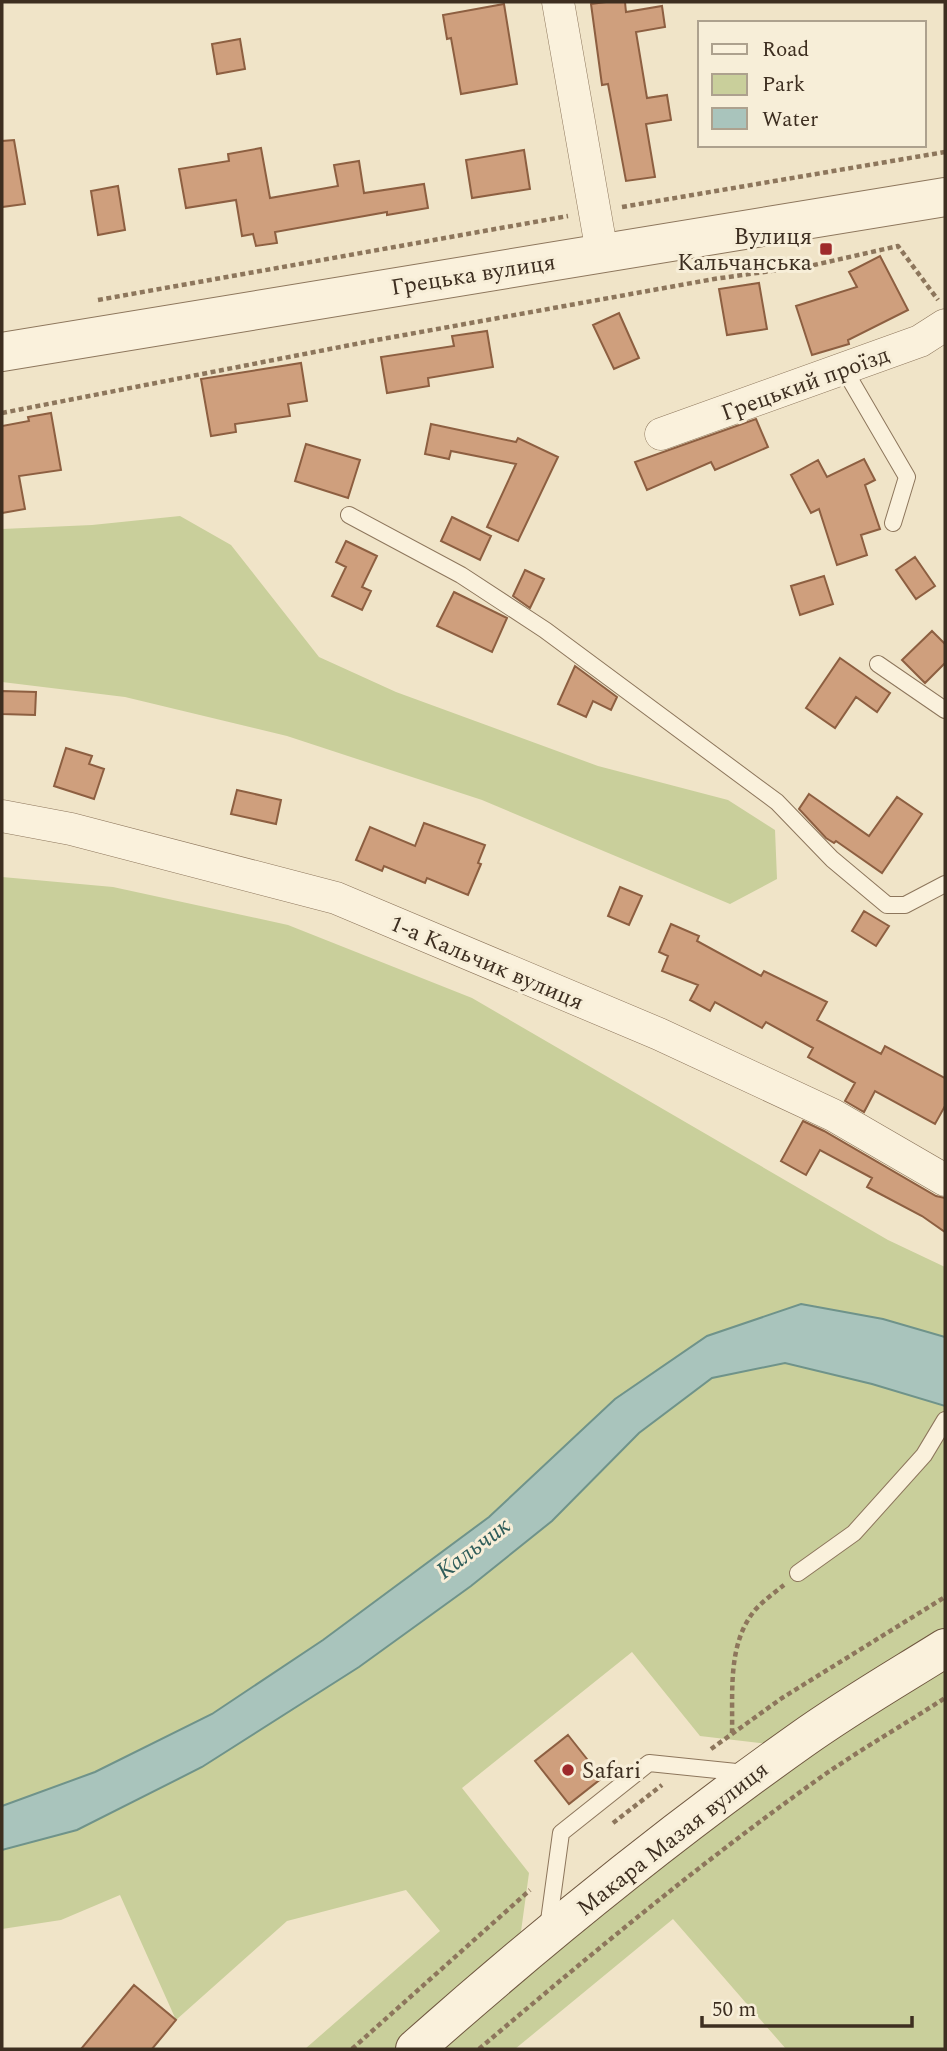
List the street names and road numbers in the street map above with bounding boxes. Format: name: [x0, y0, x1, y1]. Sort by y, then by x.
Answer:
street label: Грецька вулиця: [388, 245, 558, 306]
street label: Грецький проїзд: [716, 338, 895, 431]
street label: 1-а Кальчик вулиця: [384, 907, 589, 1020]
street label: Макара Мазая вулиця: [569, 1753, 776, 1925]

